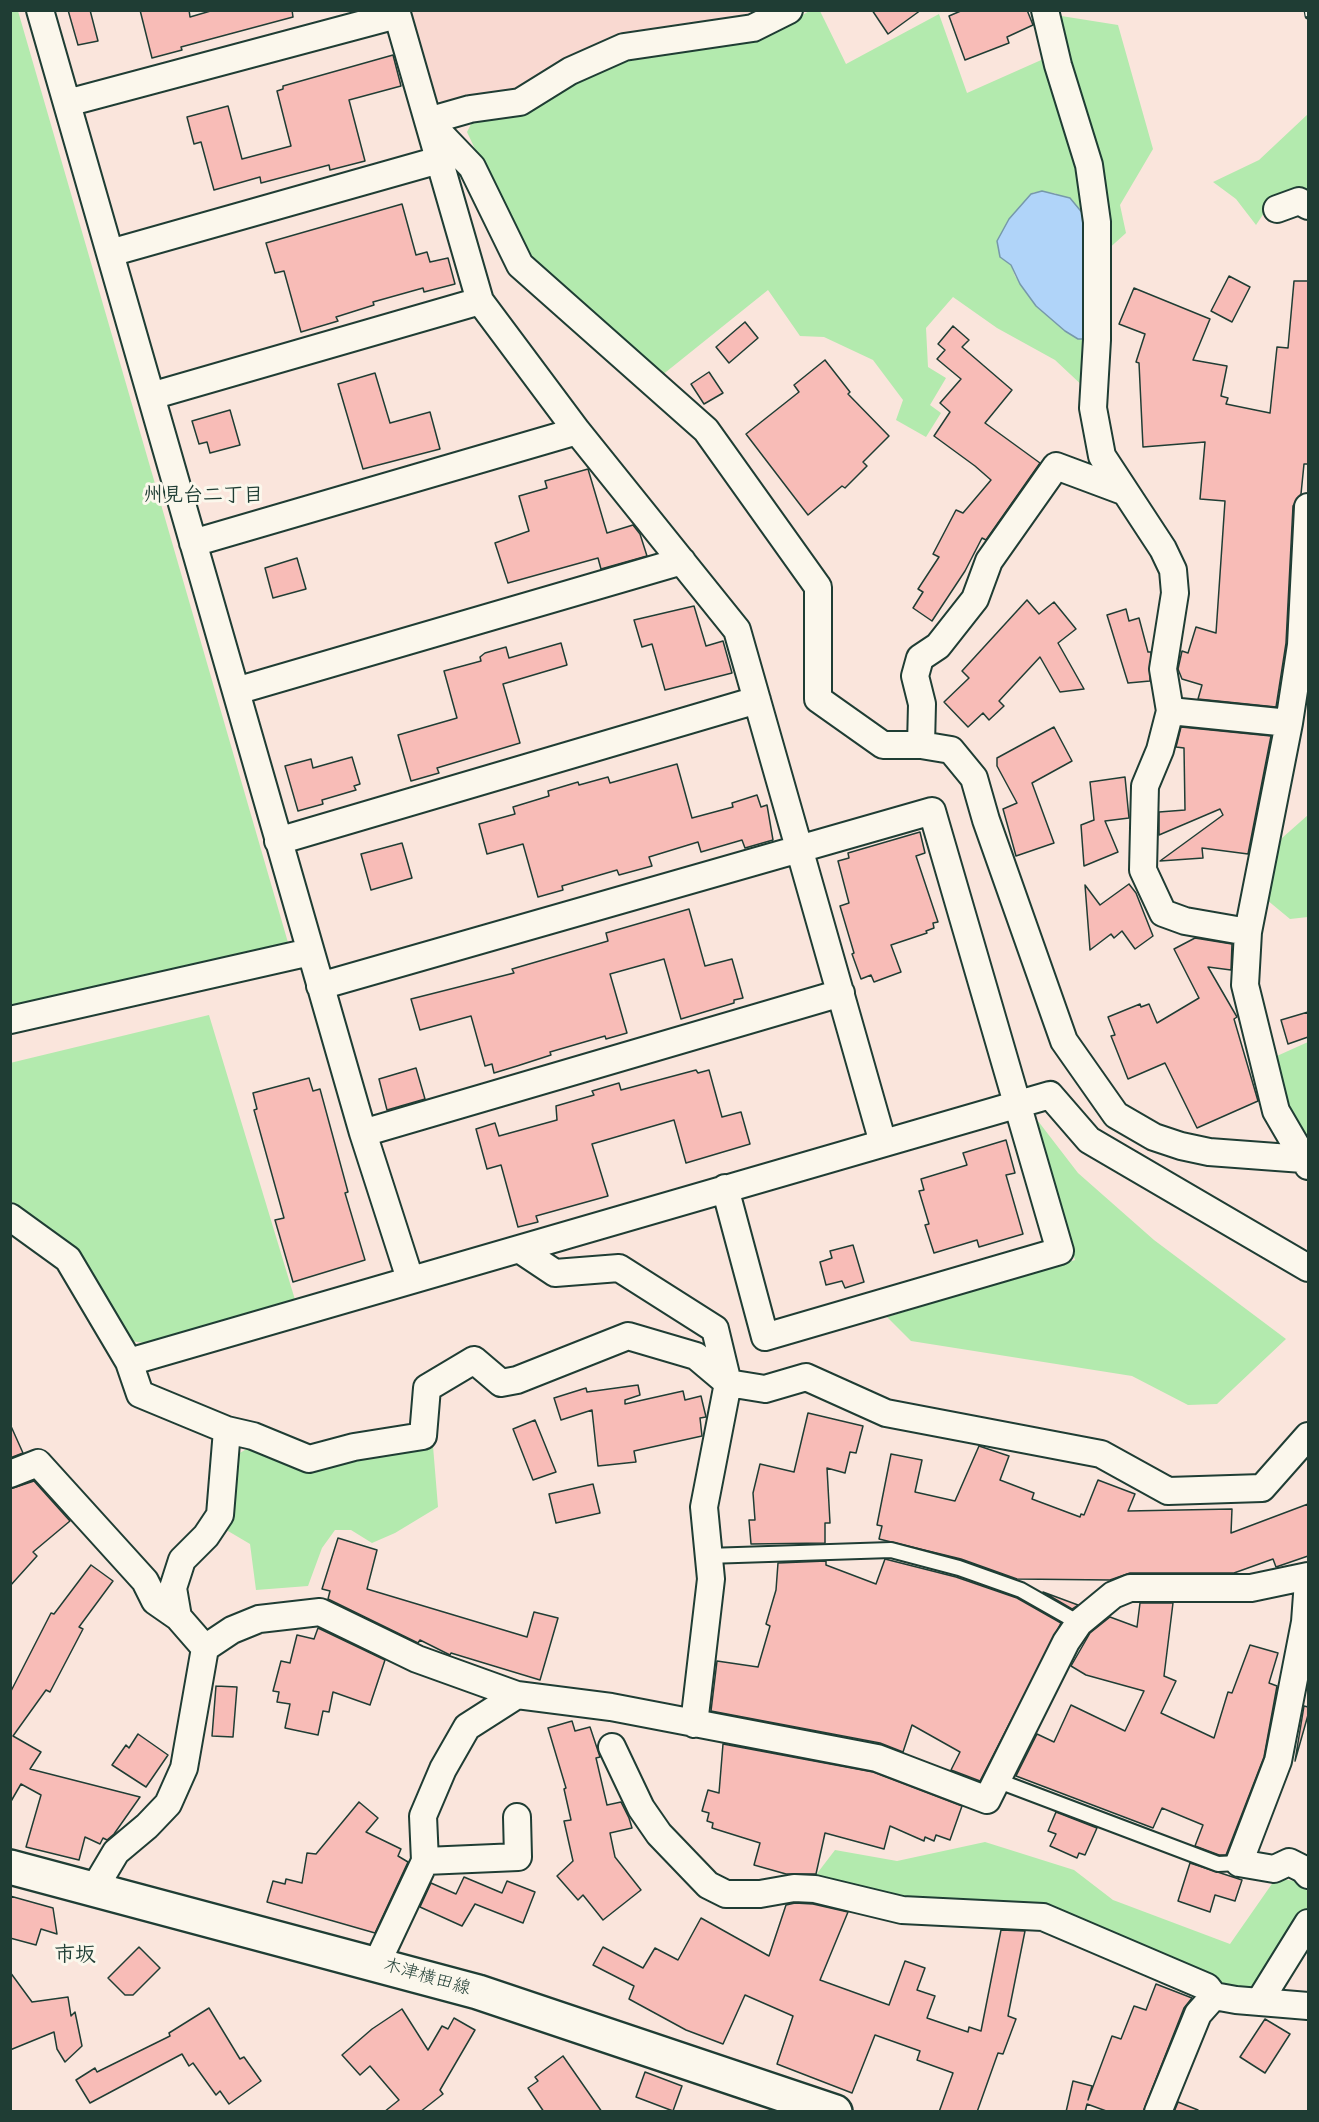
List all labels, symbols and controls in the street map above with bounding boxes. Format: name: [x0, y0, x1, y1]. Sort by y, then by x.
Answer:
district label: 州見台二丁目: [143, 483, 263, 507]
district label: 市坂: [54, 1942, 96, 1968]
street label: 木津横田線: [381, 1954, 473, 2000]

